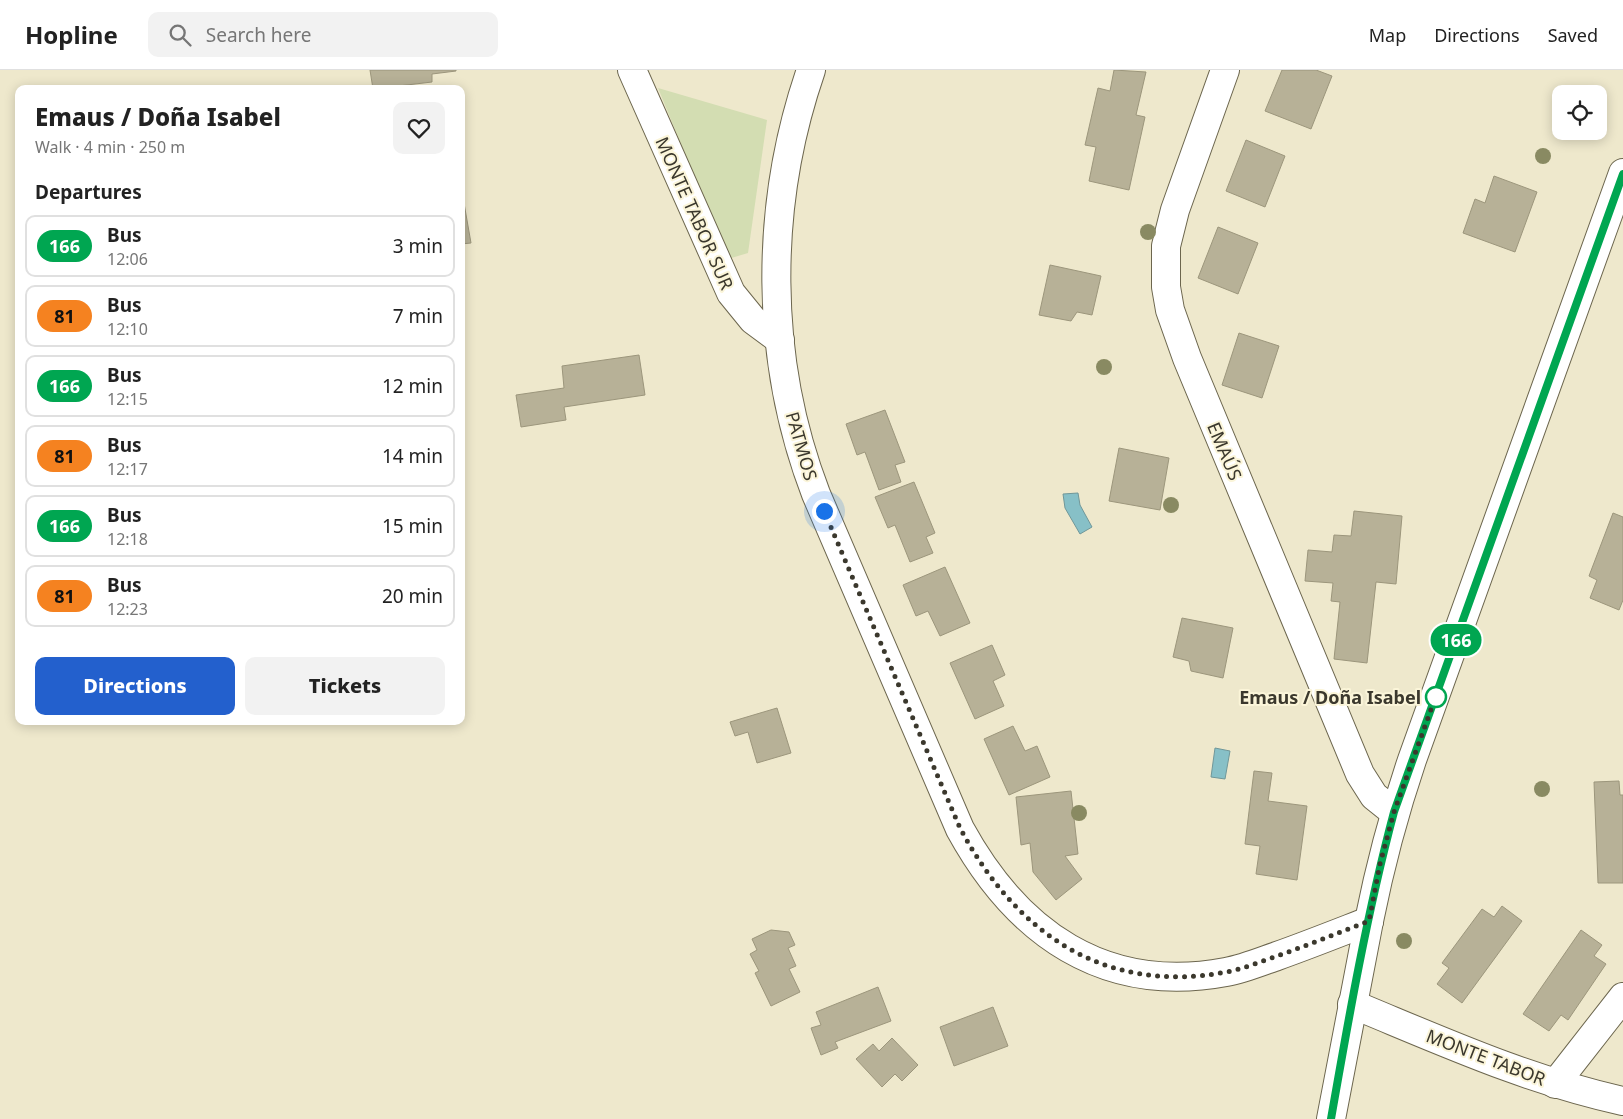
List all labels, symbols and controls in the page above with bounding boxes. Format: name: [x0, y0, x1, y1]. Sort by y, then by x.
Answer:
search box: [148, 12, 498, 57]
text: Hopline: [25, 18, 118, 51]
icon: search: [166, 21, 194, 49]
text: Search here: [206, 22, 312, 48]
text: Map: [1369, 23, 1406, 47]
text: Directions: [1434, 23, 1520, 47]
text: Saved: [1548, 23, 1598, 47]
map controls: [1552, 85, 1607, 140]
button: locate: [1552, 85, 1607, 140]
text: Emaus / Doña Isabel: [35, 100, 281, 133]
button: heart: [393, 102, 445, 154]
street label: MONTE TABOR SUR: [651, 133, 739, 293]
text: Walk · 4 min · 250 m: [35, 136, 185, 158]
text: Departures: [35, 179, 142, 205]
text: Bus: [107, 222, 142, 248]
text: 3 min: [393, 233, 443, 259]
text: 166: [49, 234, 80, 258]
text: 12:06: [107, 248, 148, 270]
text: Bus: [107, 292, 142, 318]
text: 7 min: [393, 303, 443, 329]
text: 81: [54, 304, 75, 328]
text: 12:10: [107, 318, 148, 340]
text: Bus: [107, 362, 142, 388]
text: 12 min: [382, 373, 443, 399]
text: 166: [49, 374, 80, 398]
text: 12:15: [107, 388, 148, 410]
street label: PATMOS: [781, 409, 823, 483]
street label: EMAÚS: [1202, 418, 1248, 484]
text: Bus: [107, 432, 142, 458]
text: 14 min: [382, 443, 443, 469]
text: 81: [54, 444, 75, 468]
text: 12:17: [107, 458, 148, 480]
your location: [812, 499, 837, 524]
text: Bus: [107, 502, 142, 528]
text: 15 min: [382, 513, 443, 539]
text: 166: [49, 514, 80, 538]
text: 12:18: [107, 528, 148, 550]
text: Bus: [107, 572, 142, 598]
text: 20 min: [382, 583, 443, 609]
text: 81: [54, 584, 75, 608]
text: 12:23: [107, 598, 148, 620]
line badge: 166: [1427, 624, 1485, 656]
text: 166: [1441, 628, 1471, 652]
button: Directions: [35, 657, 235, 715]
button: Tickets: [245, 657, 445, 715]
place label: Emaus / Doña Isabel: [1239, 685, 1421, 709]
marker: Emaus / Doña Isabel: [1425, 686, 1447, 708]
street label: MONTE TABOR: [1423, 1023, 1549, 1091]

